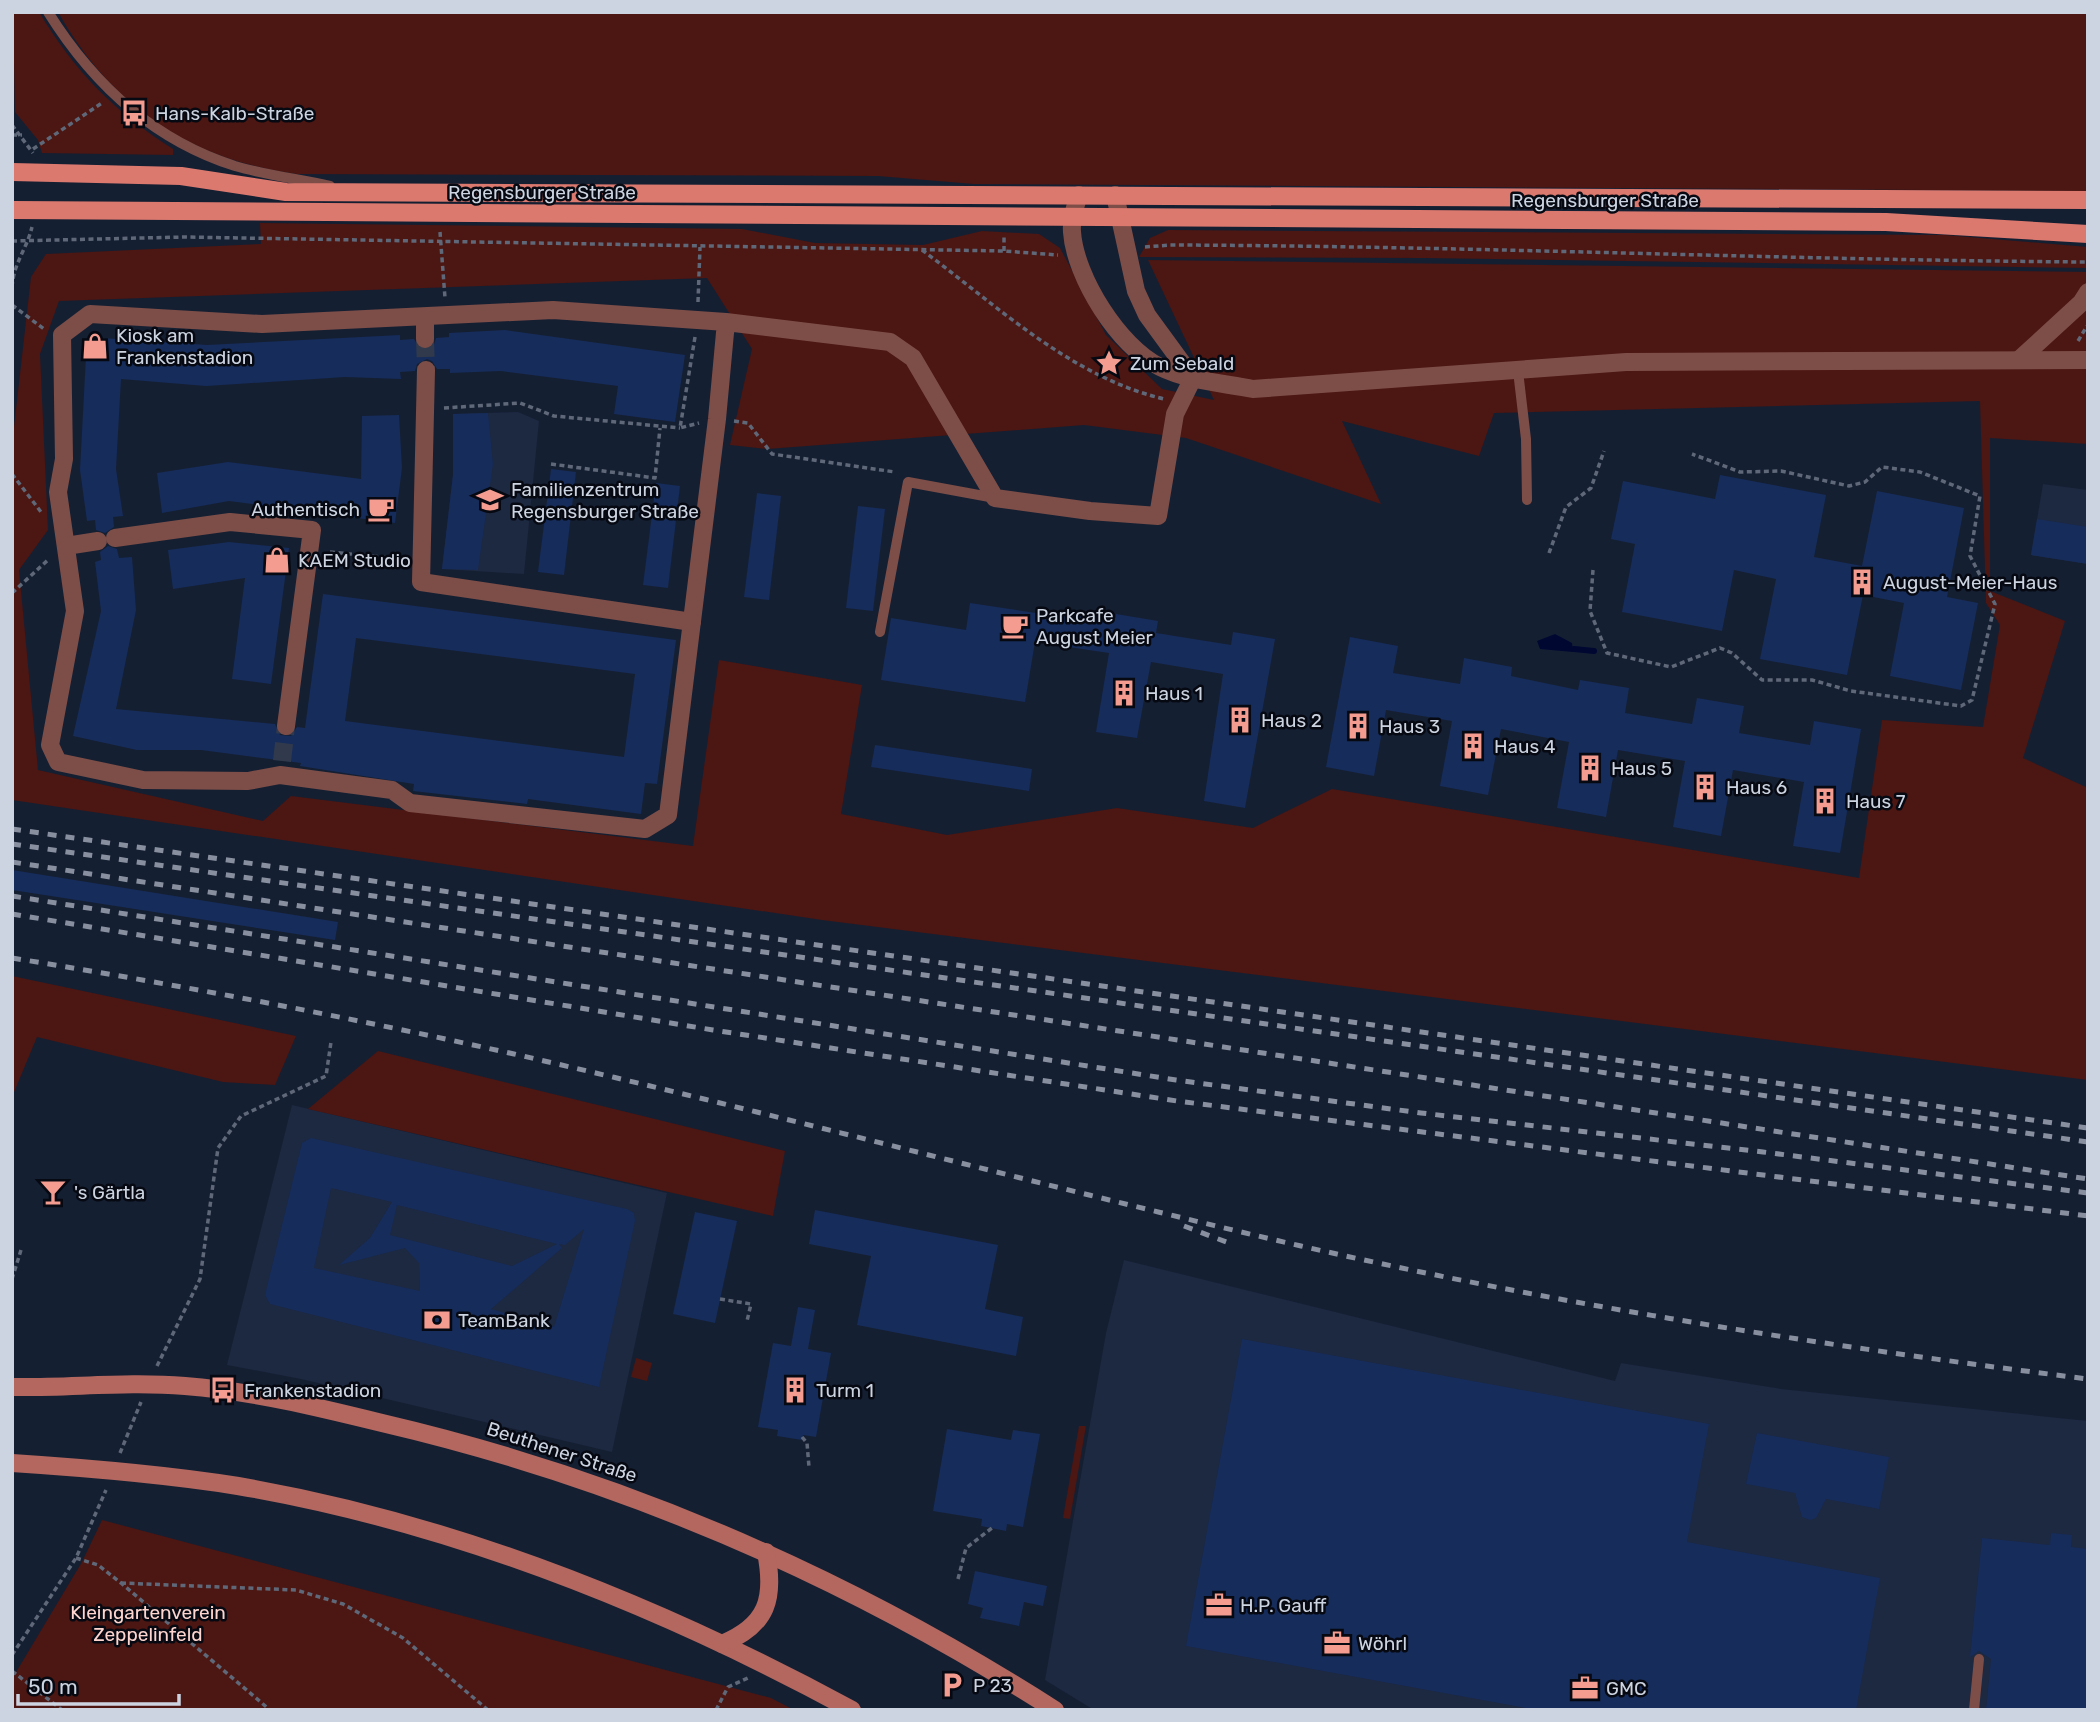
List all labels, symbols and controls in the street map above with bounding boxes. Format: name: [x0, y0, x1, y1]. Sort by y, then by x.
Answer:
bus stop icon: Hans-Kalb-Straße: [119, 98, 149, 128]
place label: Hans-Kalb-Straße: [155, 102, 314, 125]
street label: Regensburger Straße: [448, 181, 636, 204]
street label: Regensburger Straße: [1511, 189, 1699, 212]
place label: Kiosk am Frankenstadion: [116, 324, 253, 369]
shop icon: Kiosk am Frankenstadion: [80, 331, 110, 361]
place icon: Zum Sebald: [1094, 348, 1124, 378]
place label: Zum Sebald: [1130, 352, 1234, 375]
place label: Familienzentrum Regensburger Straße: [511, 478, 699, 523]
school or university icon: Familienzentrum Regensburger Straße: [475, 485, 505, 515]
cafe icon: Authentisch: [366, 494, 396, 524]
place label: Authentisch: [251, 498, 360, 521]
shop icon: KAEM Studio: [262, 545, 292, 575]
place label: KAEM Studio: [298, 549, 411, 572]
building icon: August-Meier-Haus: [1847, 567, 1877, 597]
place label: August-Meier-Haus: [1883, 571, 2057, 594]
place label: Parkcafe August Meier: [1036, 604, 1154, 649]
cafe icon: Parkcafe August Meier: [1000, 611, 1030, 641]
building icon: Haus 1: [1109, 678, 1139, 708]
place label: Haus 1: [1145, 682, 1203, 705]
building icon: Haus 2: [1225, 705, 1255, 735]
place label: Haus 2: [1261, 709, 1322, 732]
building icon: Haus 3: [1343, 711, 1373, 741]
place label: Haus 3: [1379, 715, 1440, 738]
building icon: Haus 4: [1458, 731, 1488, 761]
place label: Haus 4: [1494, 735, 1556, 758]
building icon: Haus 5: [1575, 753, 1605, 783]
place label: Haus 5: [1611, 757, 1672, 780]
building icon: Haus 6: [1690, 772, 1720, 802]
place label: Haus 6: [1726, 776, 1787, 799]
building icon: Haus 7: [1810, 786, 1840, 816]
place label: Haus 7: [1846, 790, 1906, 813]
bar icon: 's Gärtla: [38, 1177, 68, 1207]
place label: 's Gärtla: [74, 1181, 145, 1204]
bank icon: TeamBank: [422, 1305, 452, 1335]
place label: TeamBank: [458, 1309, 550, 1332]
bus stop icon: Frankenstadion: [208, 1375, 238, 1405]
building icon: Turm 1: [780, 1375, 810, 1405]
place label: Frankenstadion: [244, 1379, 381, 1402]
place label: Turm 1: [816, 1379, 874, 1402]
street label: Beuthener Straße: [484, 1417, 640, 1487]
office icon: H.P. Gauff: [1204, 1590, 1234, 1620]
place label: H.P. Gauff: [1240, 1594, 1327, 1617]
park label: Kleingartenverein Zeppelinfeld: [70, 1601, 226, 1646]
office icon: Wöhrl: [1322, 1628, 1352, 1658]
place label: Wöhrl: [1358, 1632, 1407, 1655]
scale bar: [18, 1662, 178, 1706]
parking icon: P 23: [937, 1670, 967, 1700]
office icon: GMC: [1570, 1673, 1600, 1703]
text: 50 m: [28, 1674, 78, 1699]
place label: P 23: [973, 1674, 1012, 1697]
place label: GMC: [1606, 1677, 1647, 1700]

